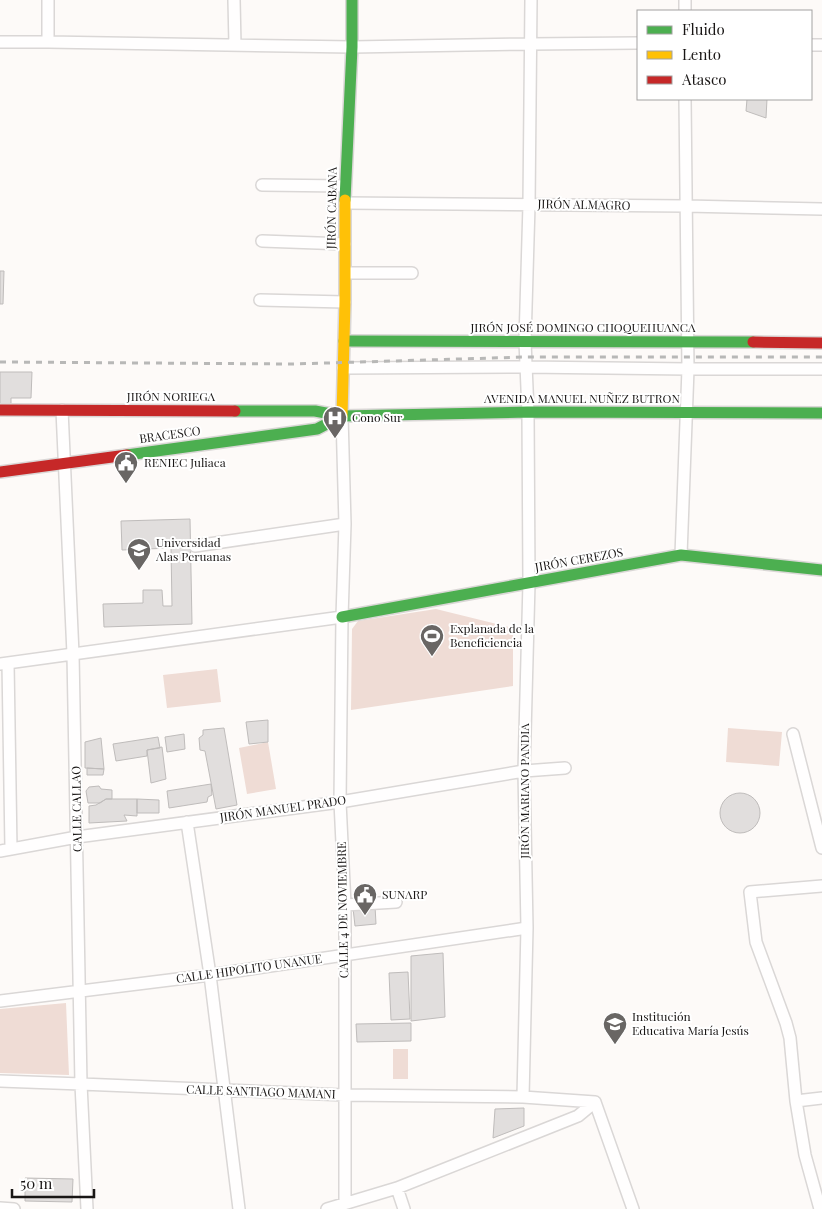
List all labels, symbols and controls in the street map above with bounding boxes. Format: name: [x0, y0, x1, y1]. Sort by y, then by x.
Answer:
legend: [637, 10, 812, 100]
text: Fluido: [682, 19, 725, 39]
text: Lento: [682, 44, 721, 64]
text: Atasco: [681, 69, 726, 89]
street label: JIRÓN CABANA: [322, 166, 340, 250]
street label: JIRÓN ALMAGRO: [536, 195, 631, 213]
street label: JIRÓN JOSÉ DOMINGO CHOQUEHUANCA: [469, 319, 696, 335]
street label: JIRÓN NORIEGA: [126, 388, 216, 404]
street label: AVENIDA MANUEL NUÑEZ BUTRON: [483, 390, 680, 406]
hospital icon: Cono Sur: [322, 405, 348, 439]
place label: Cono Sur: [352, 409, 403, 425]
street label: BRACESCO: [138, 422, 202, 446]
public building icon: RENIEC Juliaca: [113, 450, 139, 484]
place label: RENIEC Juliaca: [144, 454, 226, 470]
place label: Universidad Alas Peruanas: [155, 534, 231, 564]
school or university icon: Universidad Alas Peruanas: [126, 537, 152, 571]
street label: JIRÓN CEREZOS: [533, 543, 624, 575]
place label: Explanada de la Beneficiencia: [450, 620, 534, 650]
sports icon: Explanada de la Beneficiencia: [419, 623, 445, 657]
street label: JIRÓN MARIANO PANDIA: [516, 723, 532, 860]
street label: CALLE CALLAO: [67, 766, 85, 852]
street label: JIRÓN MANUEL PRADO: [218, 791, 347, 825]
street label: CALLE 4 DE NOVIEMBRE: [333, 842, 351, 978]
public building icon: SUNARP: [352, 882, 378, 916]
place label: SUNARP: [382, 886, 427, 902]
street label: CALLE HIPOLITO UNANUE: [175, 950, 323, 986]
place label: Institución Educativa María Jesús: [632, 1008, 749, 1038]
school or university icon: Institución Educativa María Jesús: [602, 1011, 628, 1045]
street label: CALLE SANTIAGO MAMANI: [186, 1080, 336, 1102]
scale bar: [12, 1166, 95, 1198]
text: 50 m: [20, 1173, 53, 1193]

